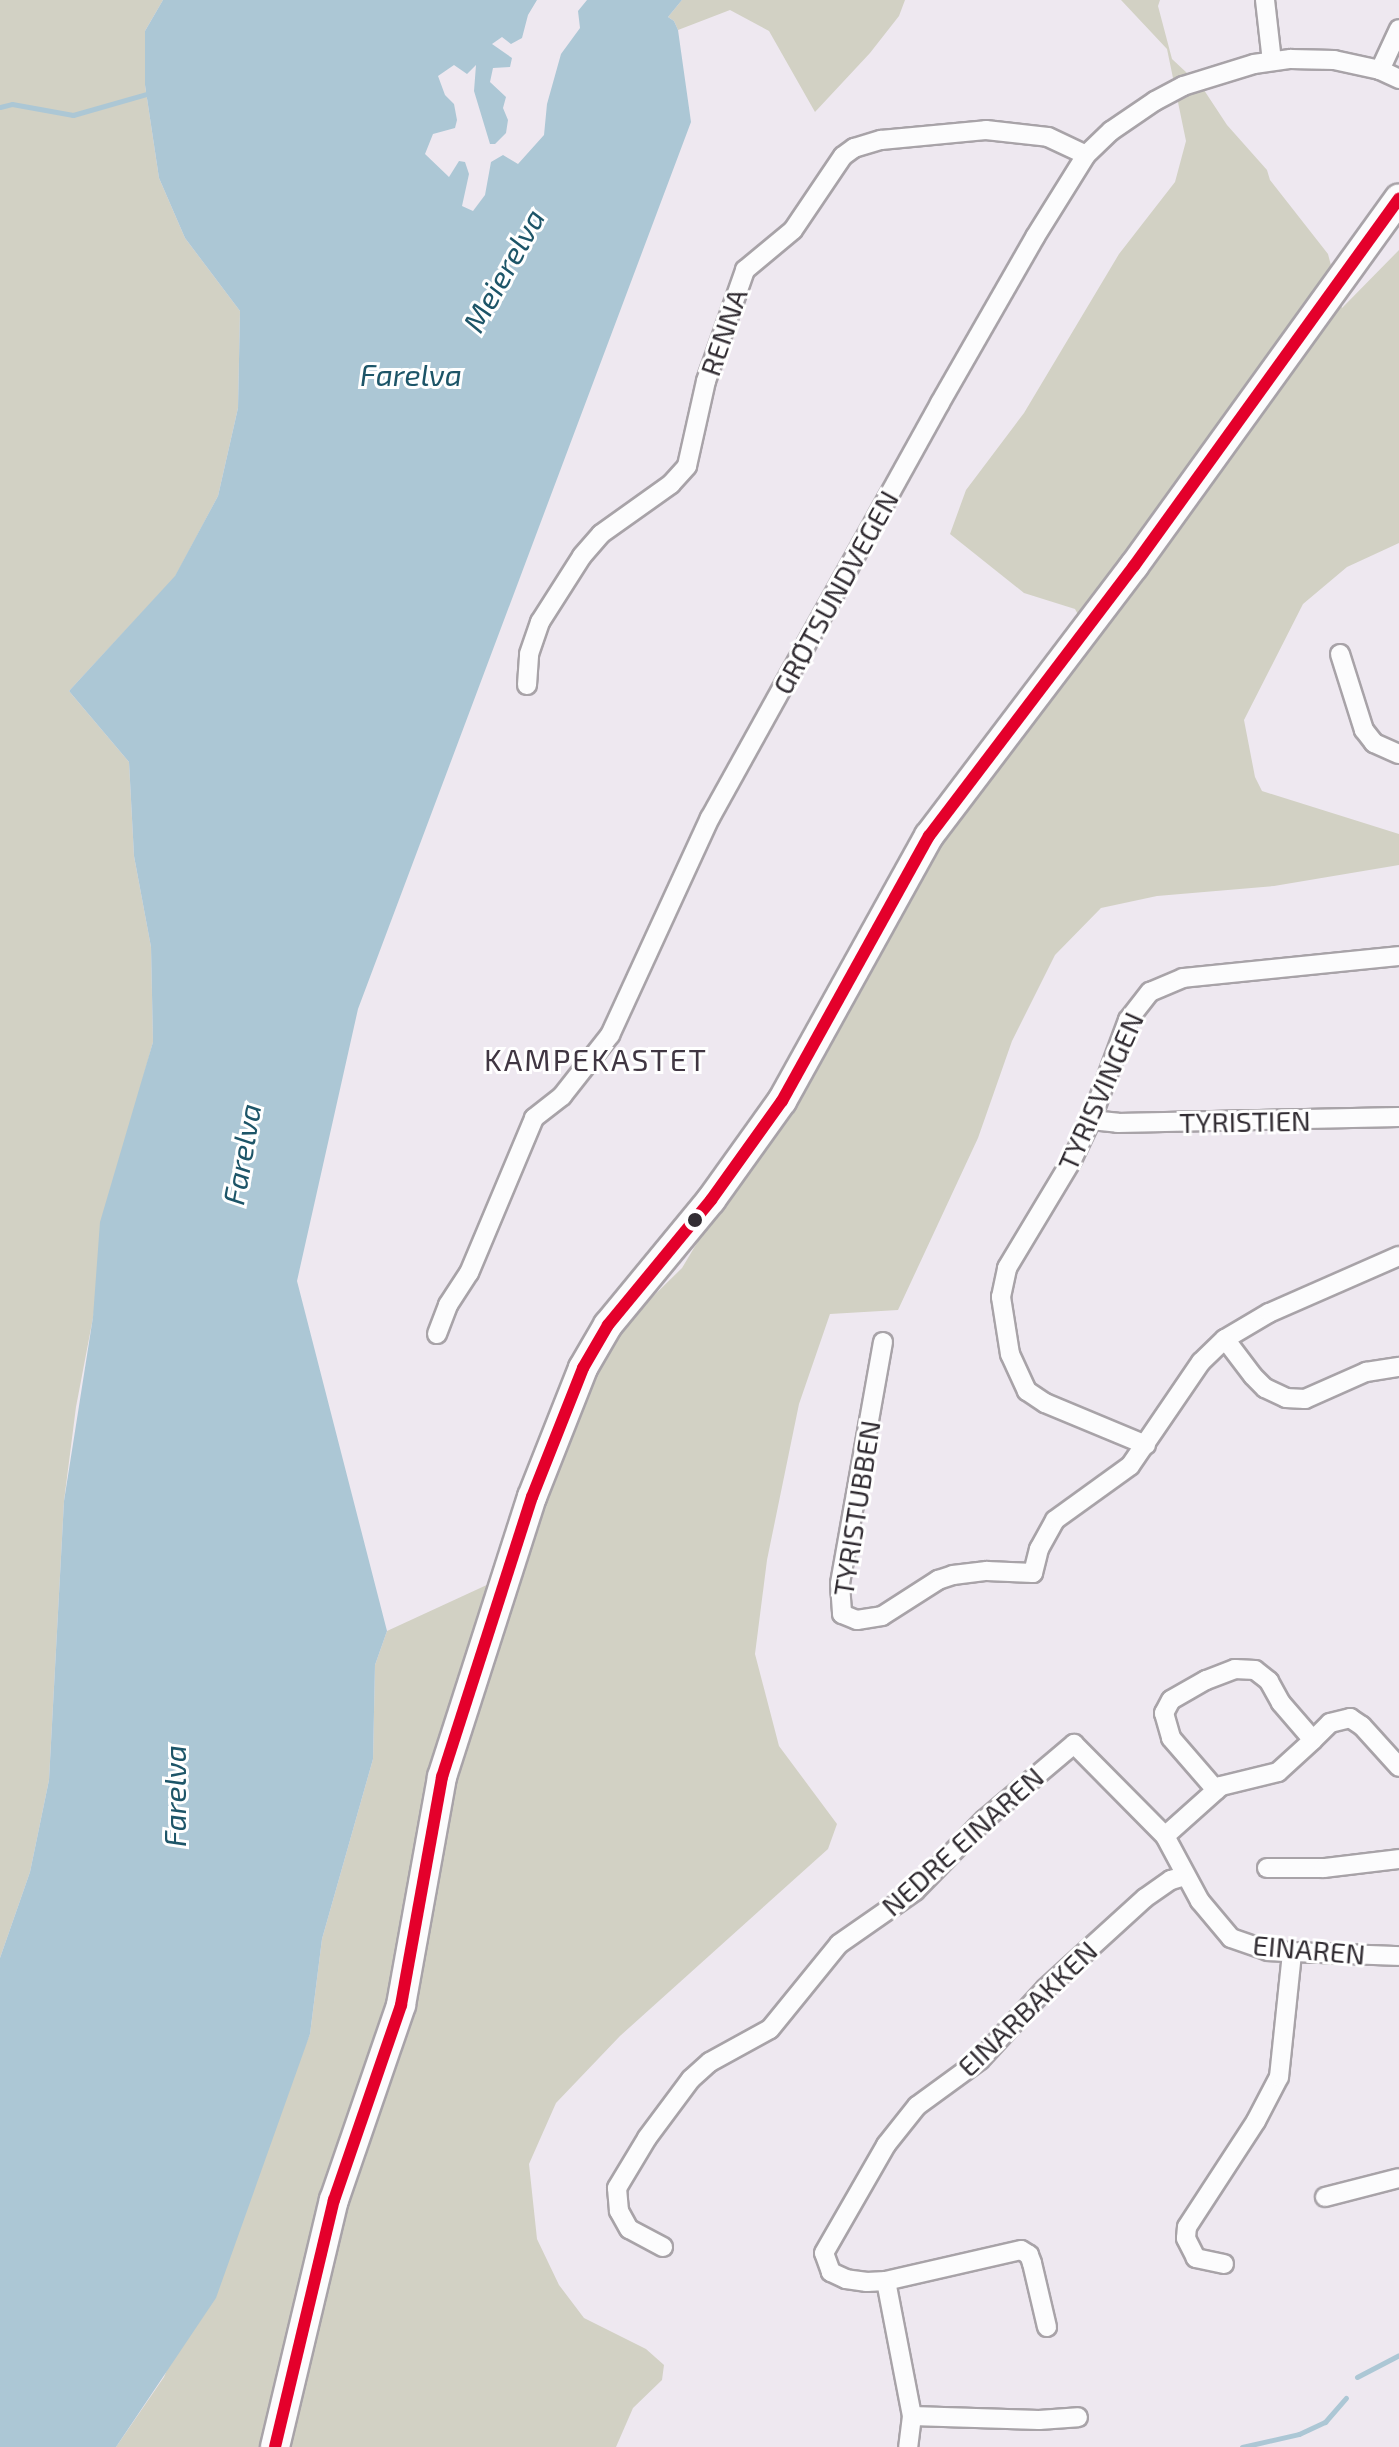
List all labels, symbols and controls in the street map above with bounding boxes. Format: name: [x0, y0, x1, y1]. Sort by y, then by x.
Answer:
water label: Meierelva: [455, 202, 551, 338]
street label: RENNA: [692, 284, 754, 380]
water label: Farelva: [360, 356, 462, 392]
street label: GRØTSUNDVEGEN: [765, 484, 905, 700]
street label: TYRISVINGEN: [1050, 1007, 1150, 1175]
district label: KAMPEKASTET: [484, 1041, 708, 1077]
water label: Farelva: [214, 1101, 268, 1207]
street label: TYRISTIEN: [1179, 1103, 1311, 1139]
unlabelled marker: [687, 1212, 703, 1228]
street label: TYRISTUBBEN: [826, 1418, 886, 1598]
water label: Farelva: [156, 1745, 192, 1847]
street label: NEDRE EINAREN: [874, 1760, 1050, 1922]
street label: EINAREN: [1251, 1927, 1367, 1971]
street label: EINARBAKKEN: [950, 1933, 1104, 2083]

